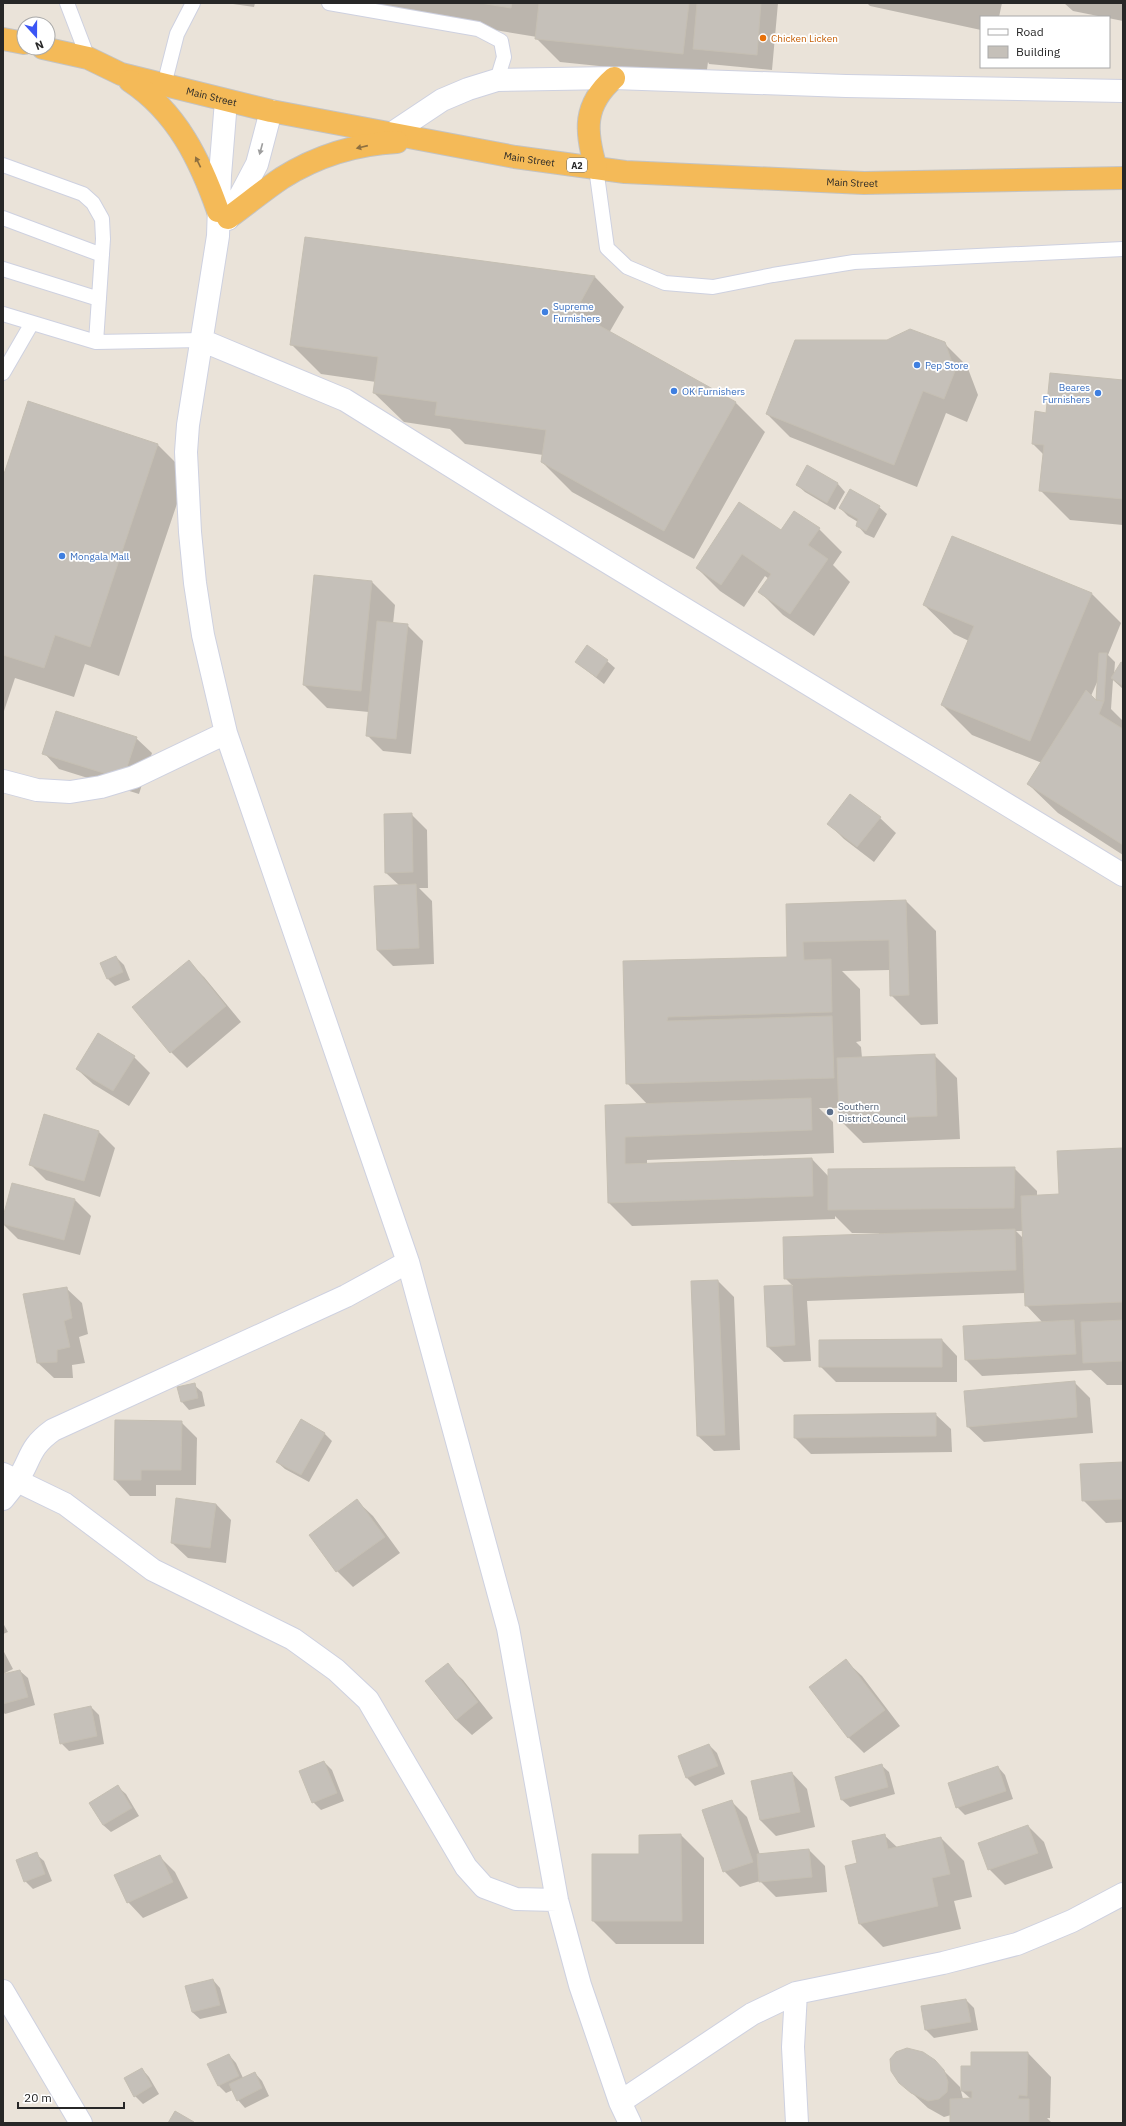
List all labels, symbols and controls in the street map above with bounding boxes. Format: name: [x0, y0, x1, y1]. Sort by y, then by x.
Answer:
north arrow: [16, 16, 56, 56]
legend: [980, 16, 1110, 68]
text: Road: [1016, 24, 1044, 39]
place label: Chicken Licken: [771, 32, 838, 45]
marker: Chicken Licken: [758, 33, 768, 43]
text: N: [33, 37, 46, 53]
text: Building: [1016, 44, 1061, 59]
street label: Main Street: [185, 84, 239, 109]
one-way arrow: [258, 143, 264, 155]
one-way arrow: [356, 144, 368, 150]
street label: Main Street: [503, 149, 556, 169]
one-way arrow: [195, 157, 201, 168]
road number: A2: [567, 158, 587, 172]
street label: Main Street: [826, 175, 879, 190]
place label: Supreme Furnishers: [553, 300, 601, 325]
marker: Supreme Furnishers: [540, 307, 550, 317]
place label: Pep Store: [925, 359, 969, 372]
marker: Pep Store: [912, 360, 922, 370]
place label: Beares Furnishers: [1043, 381, 1090, 406]
place label: OK Furnishers: [682, 385, 745, 398]
marker: OK Furnishers: [669, 386, 679, 396]
marker: Beares Furnishers: [1093, 388, 1103, 398]
place label: Mongala Mall: [70, 550, 130, 563]
marker: Mongala Mall: [57, 551, 67, 561]
place label: Southern District Council: [838, 1100, 906, 1125]
marker: Southern District Council: [825, 1107, 835, 1117]
scale bar: [18, 2084, 124, 2110]
text: 20 m: [24, 2090, 52, 2105]

